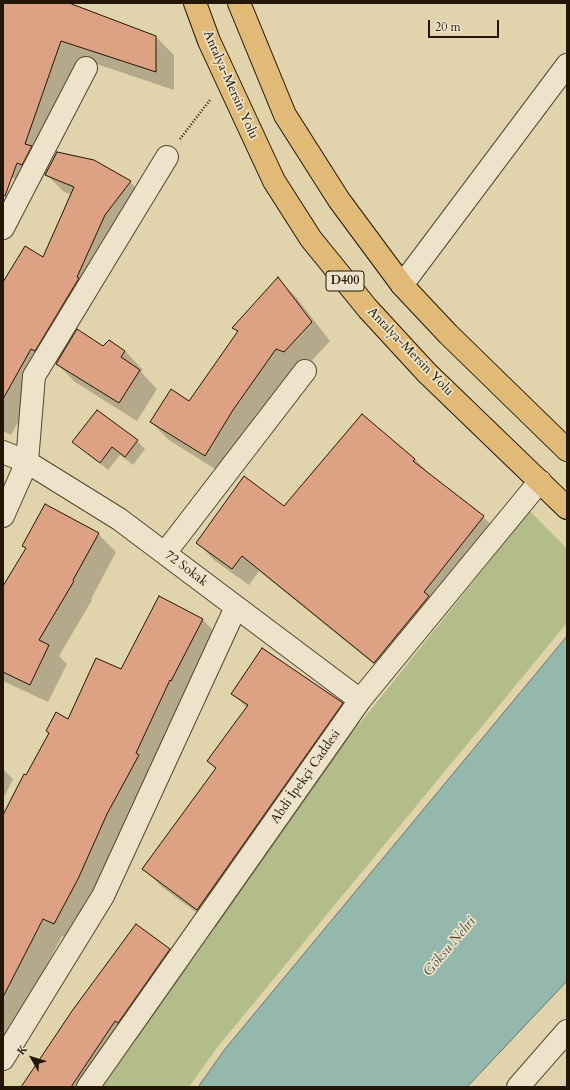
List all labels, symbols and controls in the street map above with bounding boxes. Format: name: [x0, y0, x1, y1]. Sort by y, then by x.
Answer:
scale bar: [430, 12, 501, 38]
text: 20 m: [435, 19, 461, 35]
street label: Antalya-Mersin Yolu: [199, 28, 261, 142]
road number: D400: [326, 271, 364, 291]
street label: Antalya-Mersin Yolu: [364, 305, 456, 399]
street label: 72 Sokak: [161, 548, 211, 590]
street label: Abdi İpekçi Caddesi: [268, 727, 344, 827]
water label: Göksu Nehri: [420, 914, 480, 980]
north arrow: [12, 1038, 52, 1078]
text: K: [14, 1042, 31, 1058]

